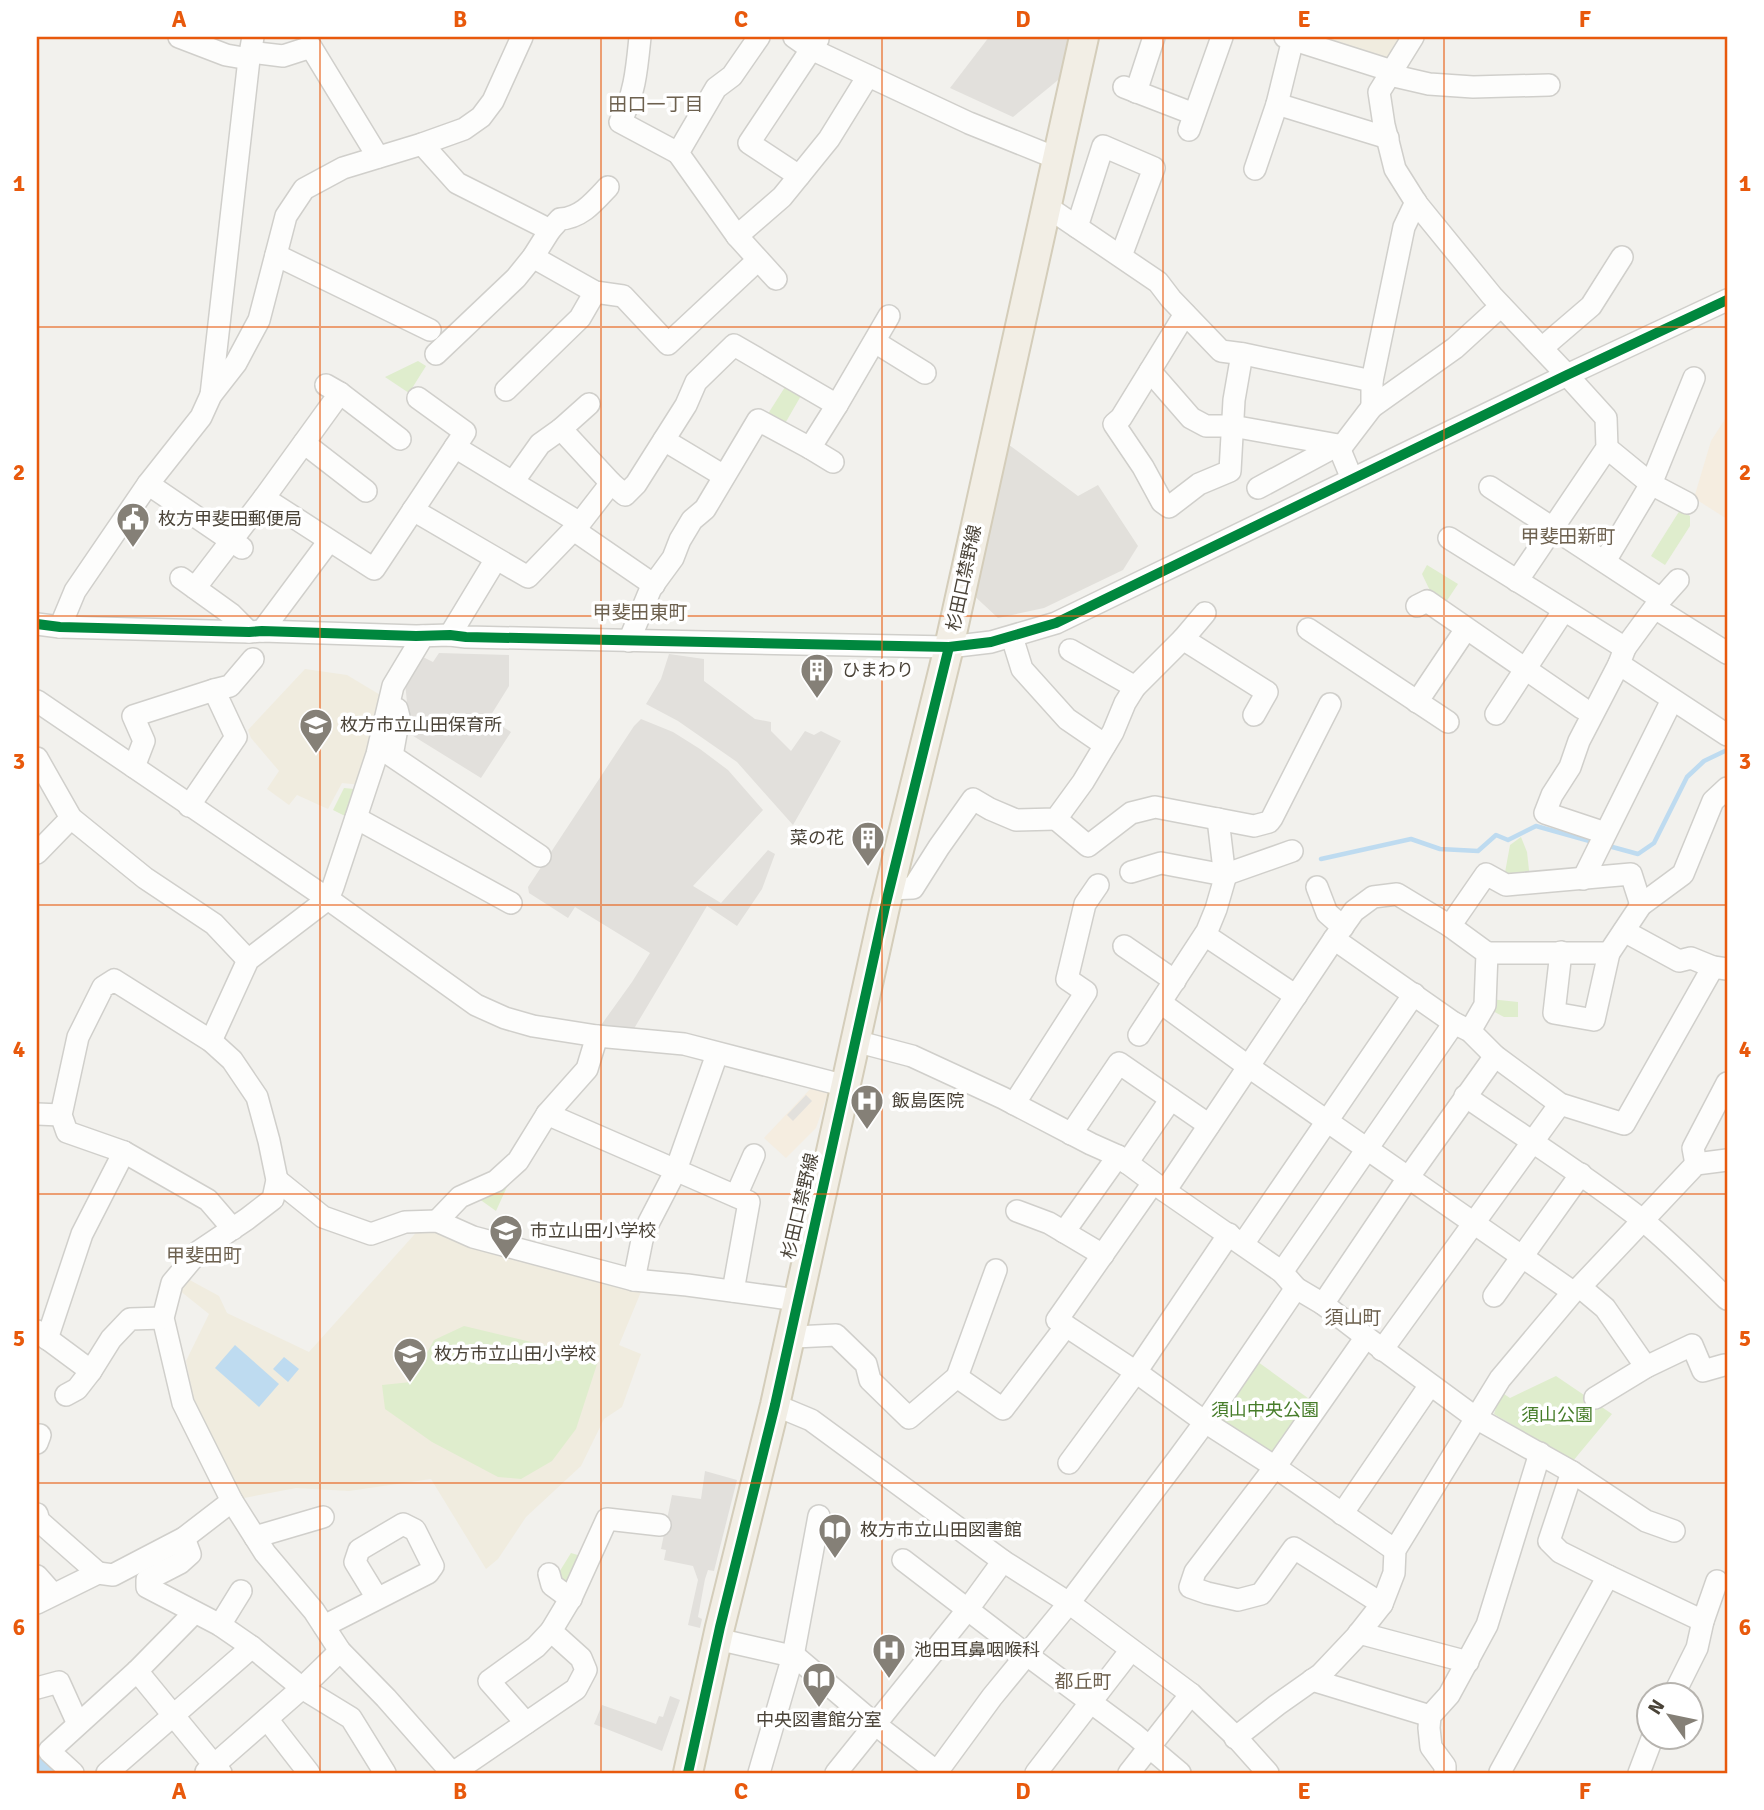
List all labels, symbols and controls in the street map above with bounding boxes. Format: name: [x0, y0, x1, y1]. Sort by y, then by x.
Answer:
text: A: [172, 5, 187, 34]
text: B: [453, 5, 467, 34]
text: C: [734, 5, 748, 34]
text: D: [1015, 5, 1031, 34]
text: E: [1297, 5, 1311, 34]
text: F: [1579, 5, 1591, 34]
district label: 田口一丁目: [608, 93, 704, 117]
text: 1: [13, 169, 25, 198]
text: 1: [1739, 169, 1751, 198]
text: 2: [13, 458, 25, 487]
text: 2: [1739, 458, 1751, 487]
public building icon: 枚方甲斐田郵便局: [114, 500, 152, 549]
place label: 枚方甲斐田郵便局: [158, 508, 302, 530]
street label: 杉田口禁野線: [942, 523, 986, 633]
district label: 甲斐田新町: [1520, 525, 1616, 549]
district label: 甲斐田東町: [592, 601, 688, 625]
building icon: ひまわり: [798, 651, 836, 700]
place label: ひまわり: [842, 659, 914, 681]
school or university icon: 枚方市立山田保育所: [297, 706, 335, 755]
place label: 枚方市立山田保育所: [340, 714, 502, 736]
text: 3: [13, 747, 25, 776]
text: 3: [1739, 747, 1751, 776]
building icon: 菜の花: [849, 819, 887, 868]
place label: 菜の花: [790, 827, 844, 849]
text: 4: [13, 1035, 25, 1064]
text: 4: [1739, 1035, 1751, 1064]
hospital icon: 飯島医院: [848, 1082, 886, 1131]
place label: 飯島医院: [892, 1090, 964, 1112]
street label: 杉田口禁野線: [777, 1151, 823, 1261]
school or university icon: 市立山田小学校: [487, 1212, 525, 1261]
place label: 市立山田小学校: [530, 1220, 656, 1242]
district label: 甲斐田町: [166, 1244, 242, 1268]
district label: 須山町: [1324, 1306, 1382, 1330]
text: 5: [13, 1324, 25, 1353]
text: 5: [1739, 1324, 1751, 1353]
school or university icon: 枚方市立山田小学校: [391, 1335, 429, 1384]
place label: 枚方市立山田小学校: [434, 1343, 596, 1365]
park label: 須山中央公園: [1211, 1399, 1319, 1421]
park label: 須山公園: [1521, 1404, 1593, 1426]
library icon: 枚方市立山田図書館: [816, 1511, 854, 1560]
place label: 枚方市立山田図書館: [860, 1519, 1022, 1541]
text: 6: [13, 1613, 25, 1642]
text: 6: [1739, 1613, 1751, 1642]
hospital icon: 池田耳鼻咽喉科: [870, 1631, 908, 1680]
place label: 池田耳鼻咽喉科: [914, 1639, 1040, 1661]
library icon: 中央図書館分室: [800, 1660, 838, 1709]
district label: 都丘町: [1054, 1670, 1112, 1694]
north arrow: [1634, 1680, 1704, 1750]
text: N: [1643, 1695, 1670, 1719]
place label: 中央図書館分室: [756, 1709, 882, 1731]
text: A: [172, 1777, 187, 1806]
text: B: [453, 1777, 467, 1806]
text: C: [734, 1777, 748, 1806]
text: D: [1015, 1777, 1031, 1806]
text: E: [1297, 1777, 1311, 1806]
text: F: [1579, 1777, 1591, 1806]

